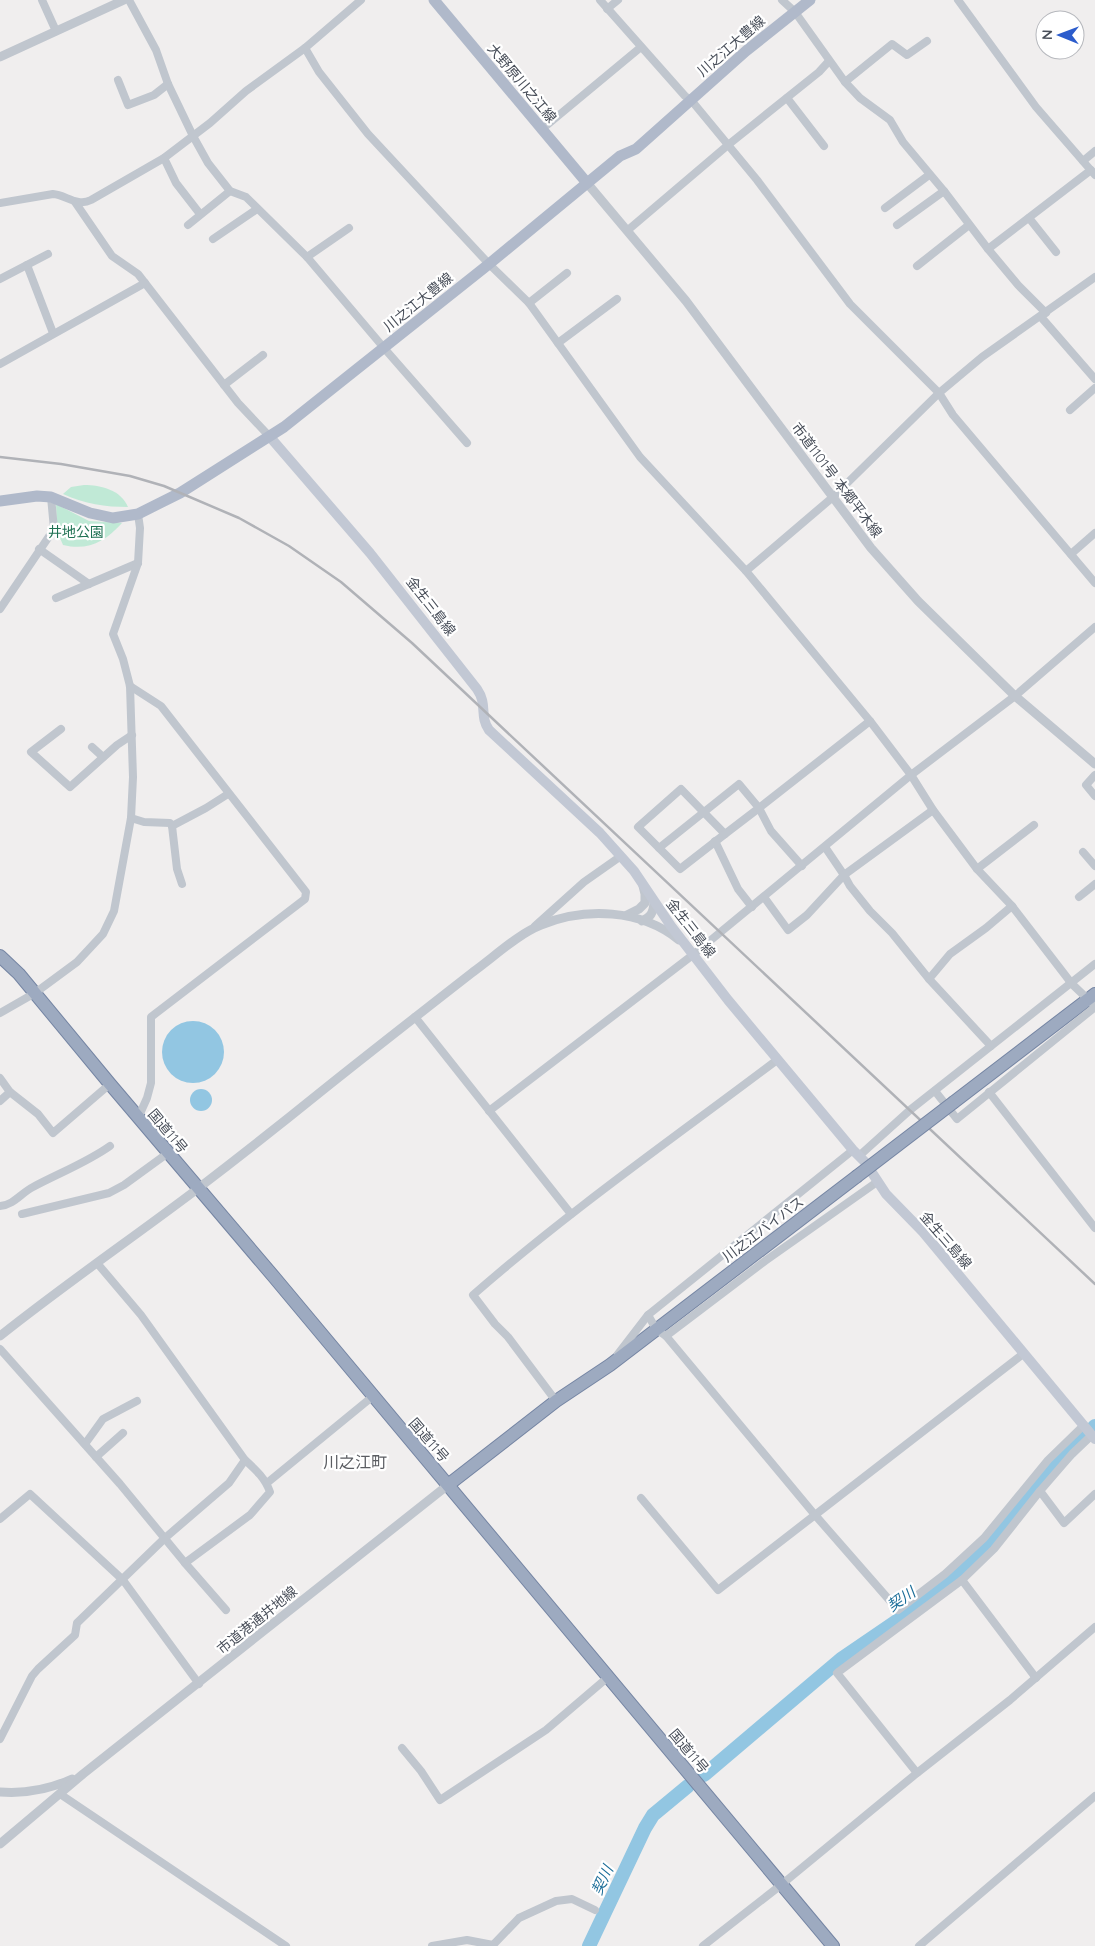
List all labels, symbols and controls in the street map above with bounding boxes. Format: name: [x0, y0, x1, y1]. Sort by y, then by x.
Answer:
north arrow: [1035, 10, 1085, 60]
street label: 川之江大豊線: [693, 12, 769, 80]
text: N: [1038, 29, 1056, 40]
street label: 大野原川之江線: [484, 40, 560, 126]
street label: 川之江大豊線: [380, 269, 456, 335]
street label: 市道1101号 本郷平木線: [788, 419, 886, 541]
park label: 井地公園: [48, 523, 104, 541]
street label: 金生三島線: [402, 573, 460, 639]
street label: 金生三島線: [662, 895, 720, 961]
street label: 国道11号: [144, 1105, 192, 1157]
street label: 川之江バイパス: [719, 1192, 807, 1266]
street label: 金生三島線: [916, 1208, 976, 1272]
street label: 国道11号: [405, 1414, 453, 1466]
district label: 川之江町: [323, 1452, 387, 1472]
water label: 契川: [883, 1581, 920, 1615]
street label: 市道港通井地線: [213, 1582, 301, 1658]
street label: 国道11号: [665, 1725, 713, 1777]
water label: 契川: [587, 1861, 618, 1898]

